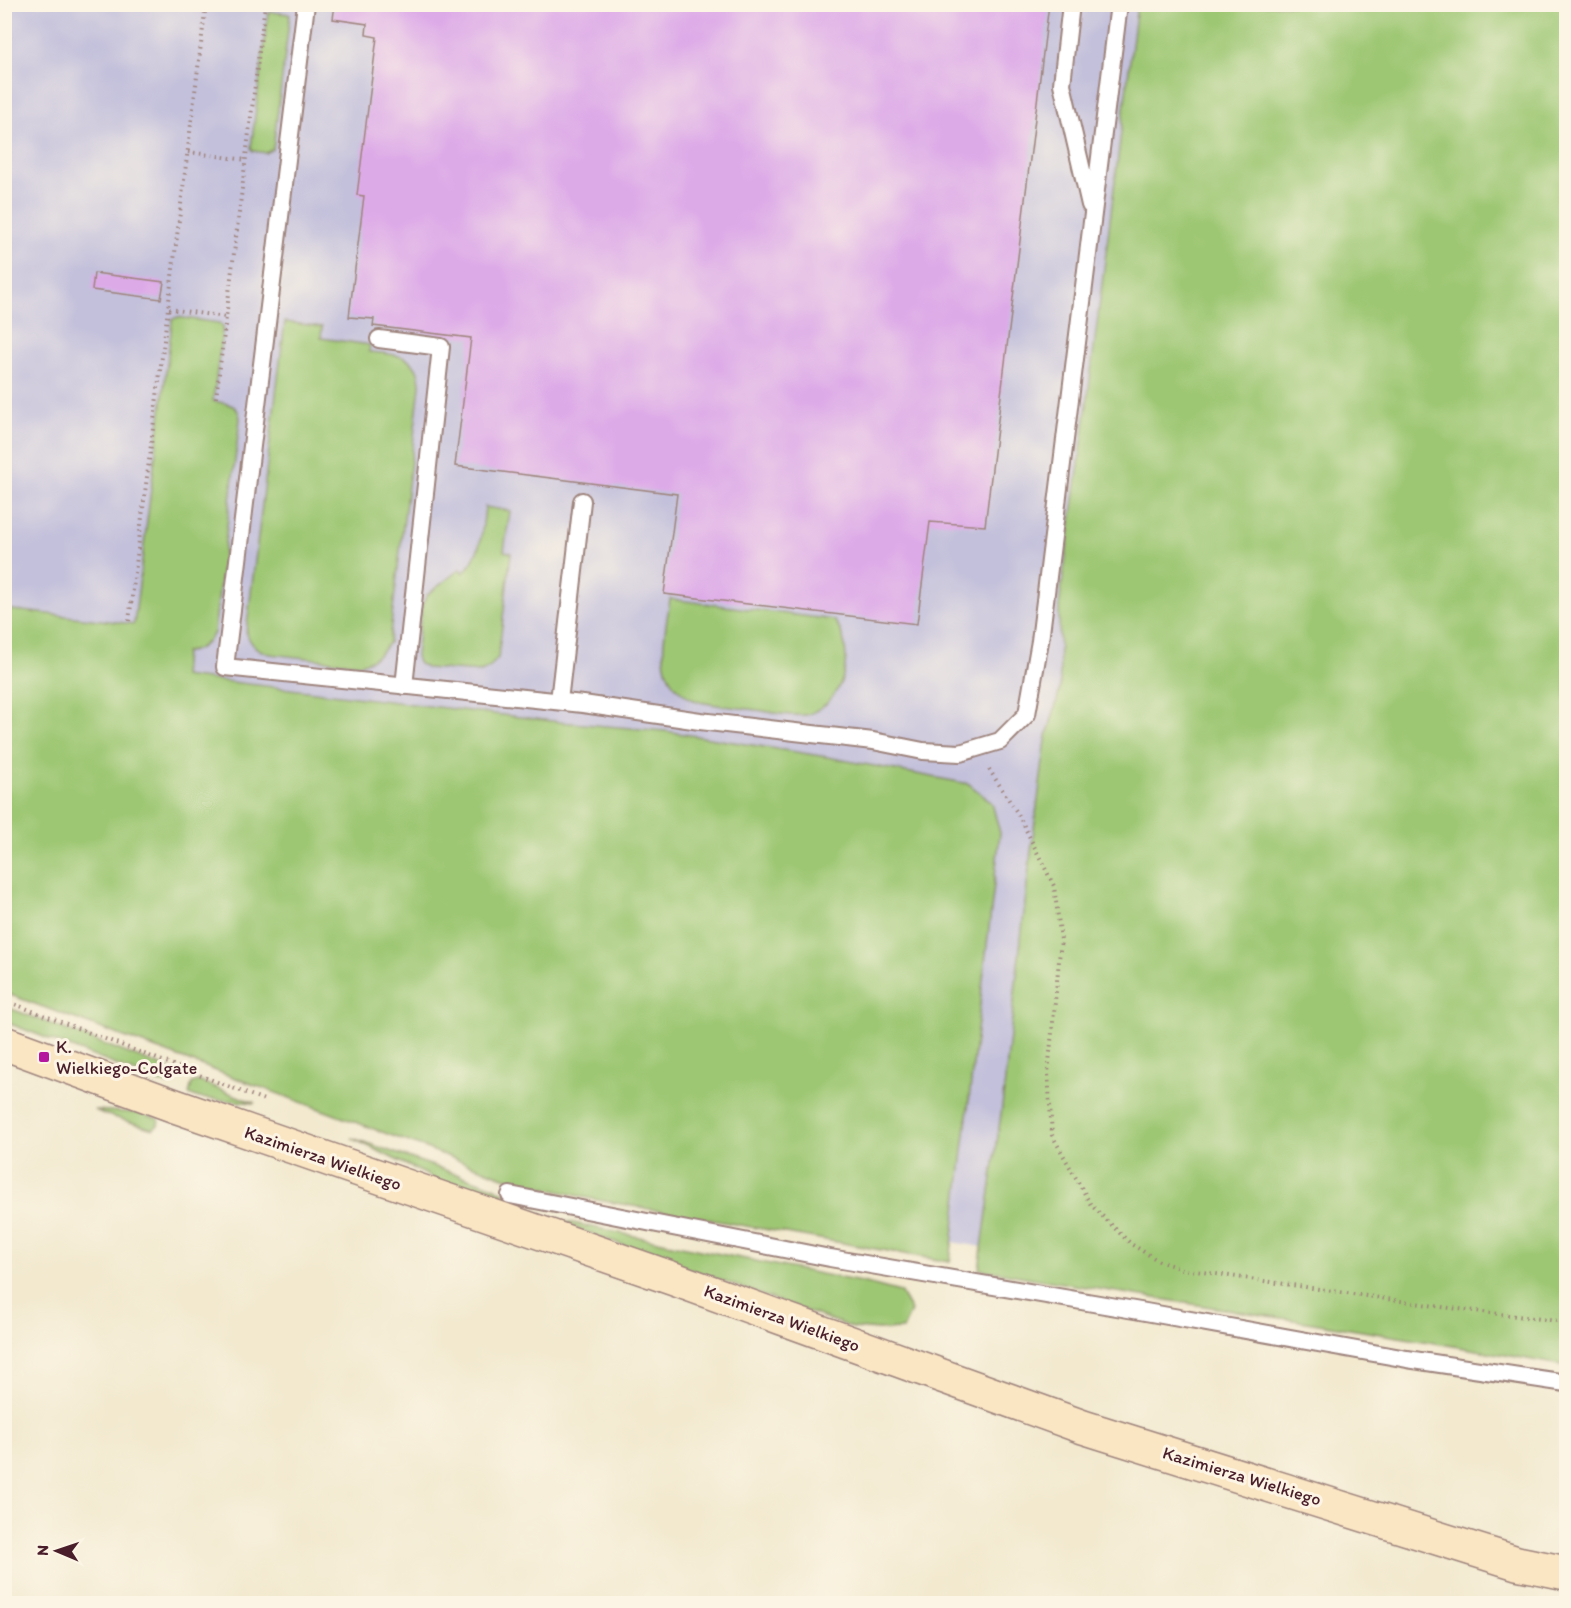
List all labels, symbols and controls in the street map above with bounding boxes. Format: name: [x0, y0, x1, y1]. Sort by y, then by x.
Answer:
place label: K. Wielkiego-Colgate: [56, 1036, 197, 1079]
marker: K. Wielkiego-Colgate: [37, 1050, 51, 1064]
street label: Kazimierza Wielkiego: [242, 1121, 404, 1195]
street label: Kazimierza Wielkiego: [701, 1280, 863, 1356]
street label: Kazimierza Wielkiego: [1160, 1441, 1324, 1511]
north arrow: [27, 1521, 87, 1581]
text: N: [33, 1545, 52, 1556]

